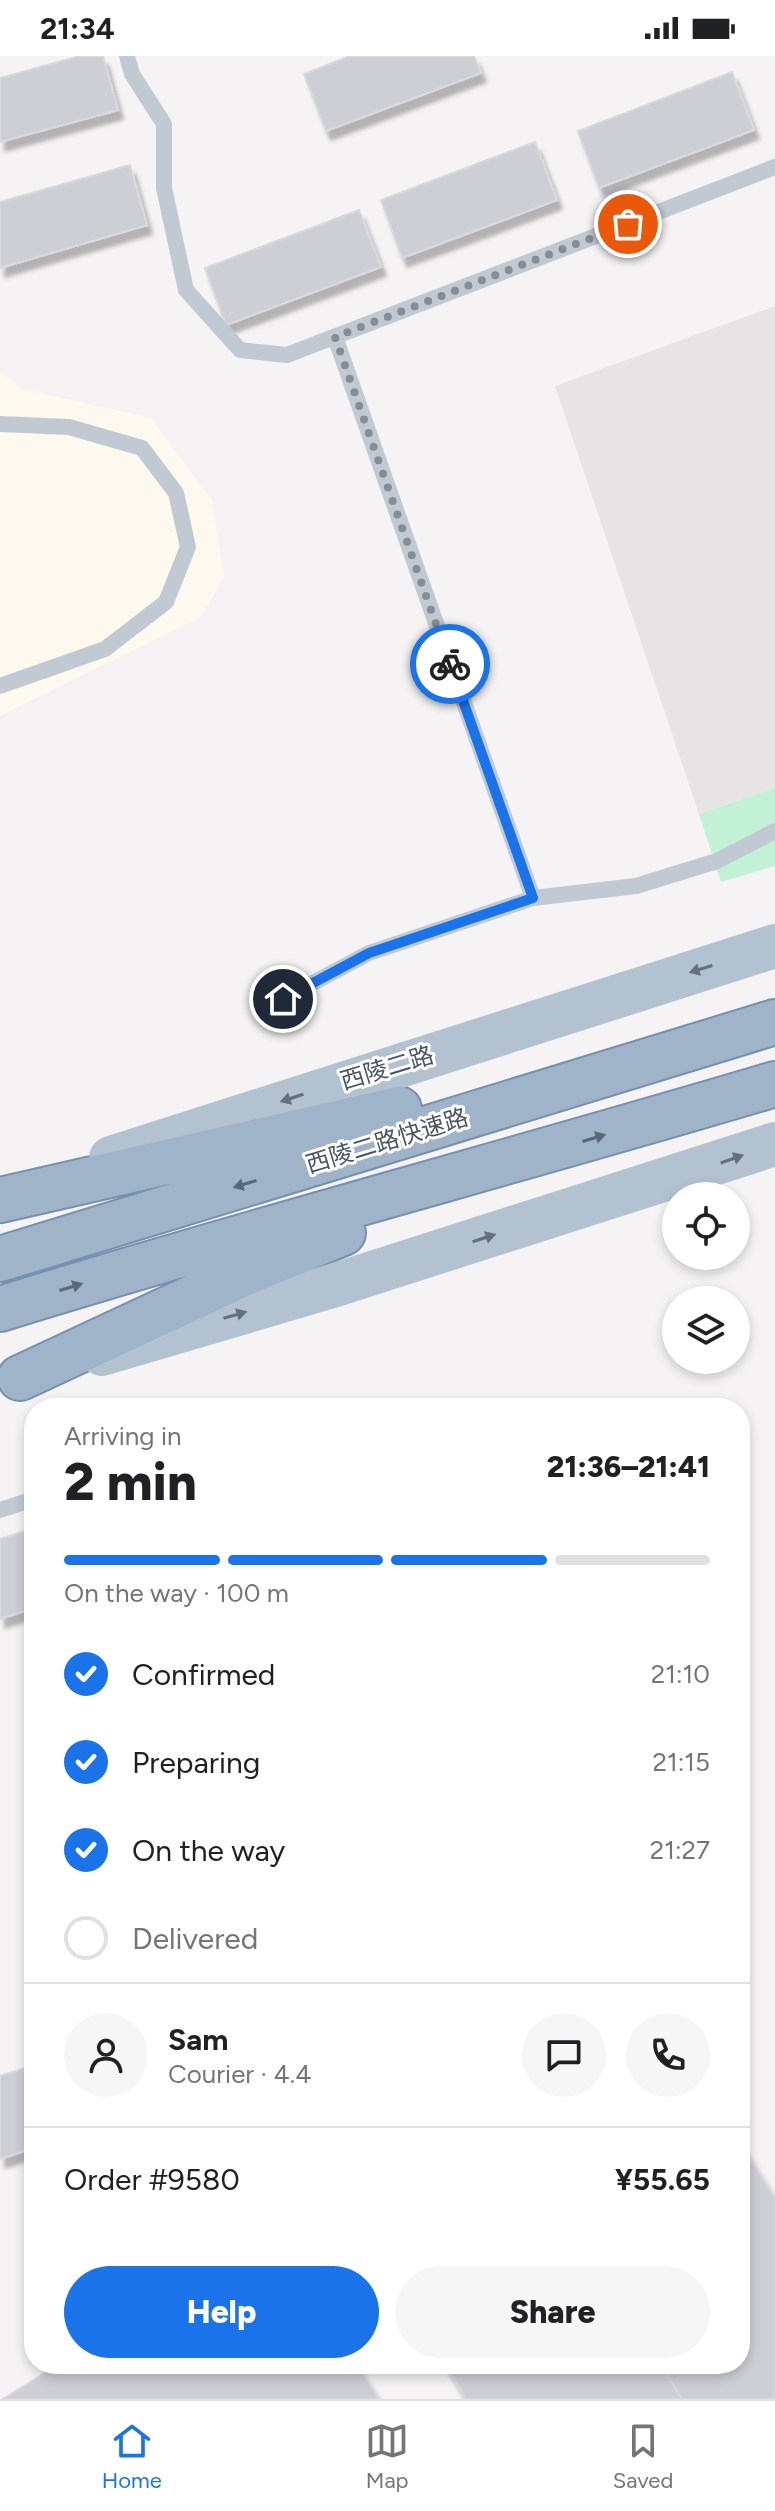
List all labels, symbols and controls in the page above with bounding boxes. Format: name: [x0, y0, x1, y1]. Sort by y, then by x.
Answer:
text: 21:34: [40, 10, 115, 47]
pin: [594, 190, 662, 258]
icon: bag: [606, 202, 650, 246]
courier: [410, 624, 490, 704]
icon: bike: [428, 642, 472, 686]
one-way arrow: [688, 963, 712, 976]
pin: [249, 965, 317, 1033]
icon: home: [261, 977, 305, 1021]
street label: 西陵二路: [337, 1040, 437, 1095]
one-way arrow: [280, 1092, 304, 1104]
street label: 西陵二路快速路: [302, 1102, 471, 1179]
one-way arrow: [583, 1131, 607, 1144]
one-way arrow: [720, 1152, 744, 1165]
one-way arrow: [233, 1178, 257, 1191]
map controls: [662, 1182, 750, 1374]
button: locate: [662, 1182, 750, 1270]
one-way arrow: [472, 1231, 496, 1244]
one-way arrow: [59, 1280, 83, 1293]
button: layers: [662, 1286, 750, 1374]
one-way arrow: [224, 1308, 248, 1321]
text: Arriving in: [64, 1420, 182, 1452]
text: 21:36–21:41: [547, 1448, 710, 1485]
text: 2 min: [64, 1451, 197, 1513]
text: On the way · 100 m: [64, 1577, 289, 1609]
icon: check: [64, 1652, 108, 1696]
text: Confirmed: [132, 1656, 275, 1693]
text: 21:10: [651, 1658, 710, 1690]
icon: check: [64, 1740, 108, 1784]
text: Preparing: [132, 1744, 260, 1781]
text: 21:15: [652, 1746, 710, 1778]
icon: check: [64, 1828, 108, 1872]
text: On the way: [132, 1832, 285, 1869]
text: 21:27: [650, 1834, 710, 1866]
text: Delivered: [132, 1920, 258, 1957]
button: person: [64, 2013, 148, 2097]
button: chat: [522, 2013, 606, 2097]
button: phone: [626, 2013, 710, 2097]
text: Sam: [168, 2021, 228, 2058]
text: Courier · 4.4: [168, 2058, 311, 2090]
text: Order #9580: [64, 2161, 240, 2198]
text: ¥55.65: [615, 2161, 710, 2198]
button: Help: [64, 2266, 379, 2358]
button: Share: [395, 2266, 710, 2358]
tab: Home: [102, 2419, 162, 2494]
tab: Map: [365, 2419, 409, 2494]
tab: Saved: [613, 2419, 673, 2494]

